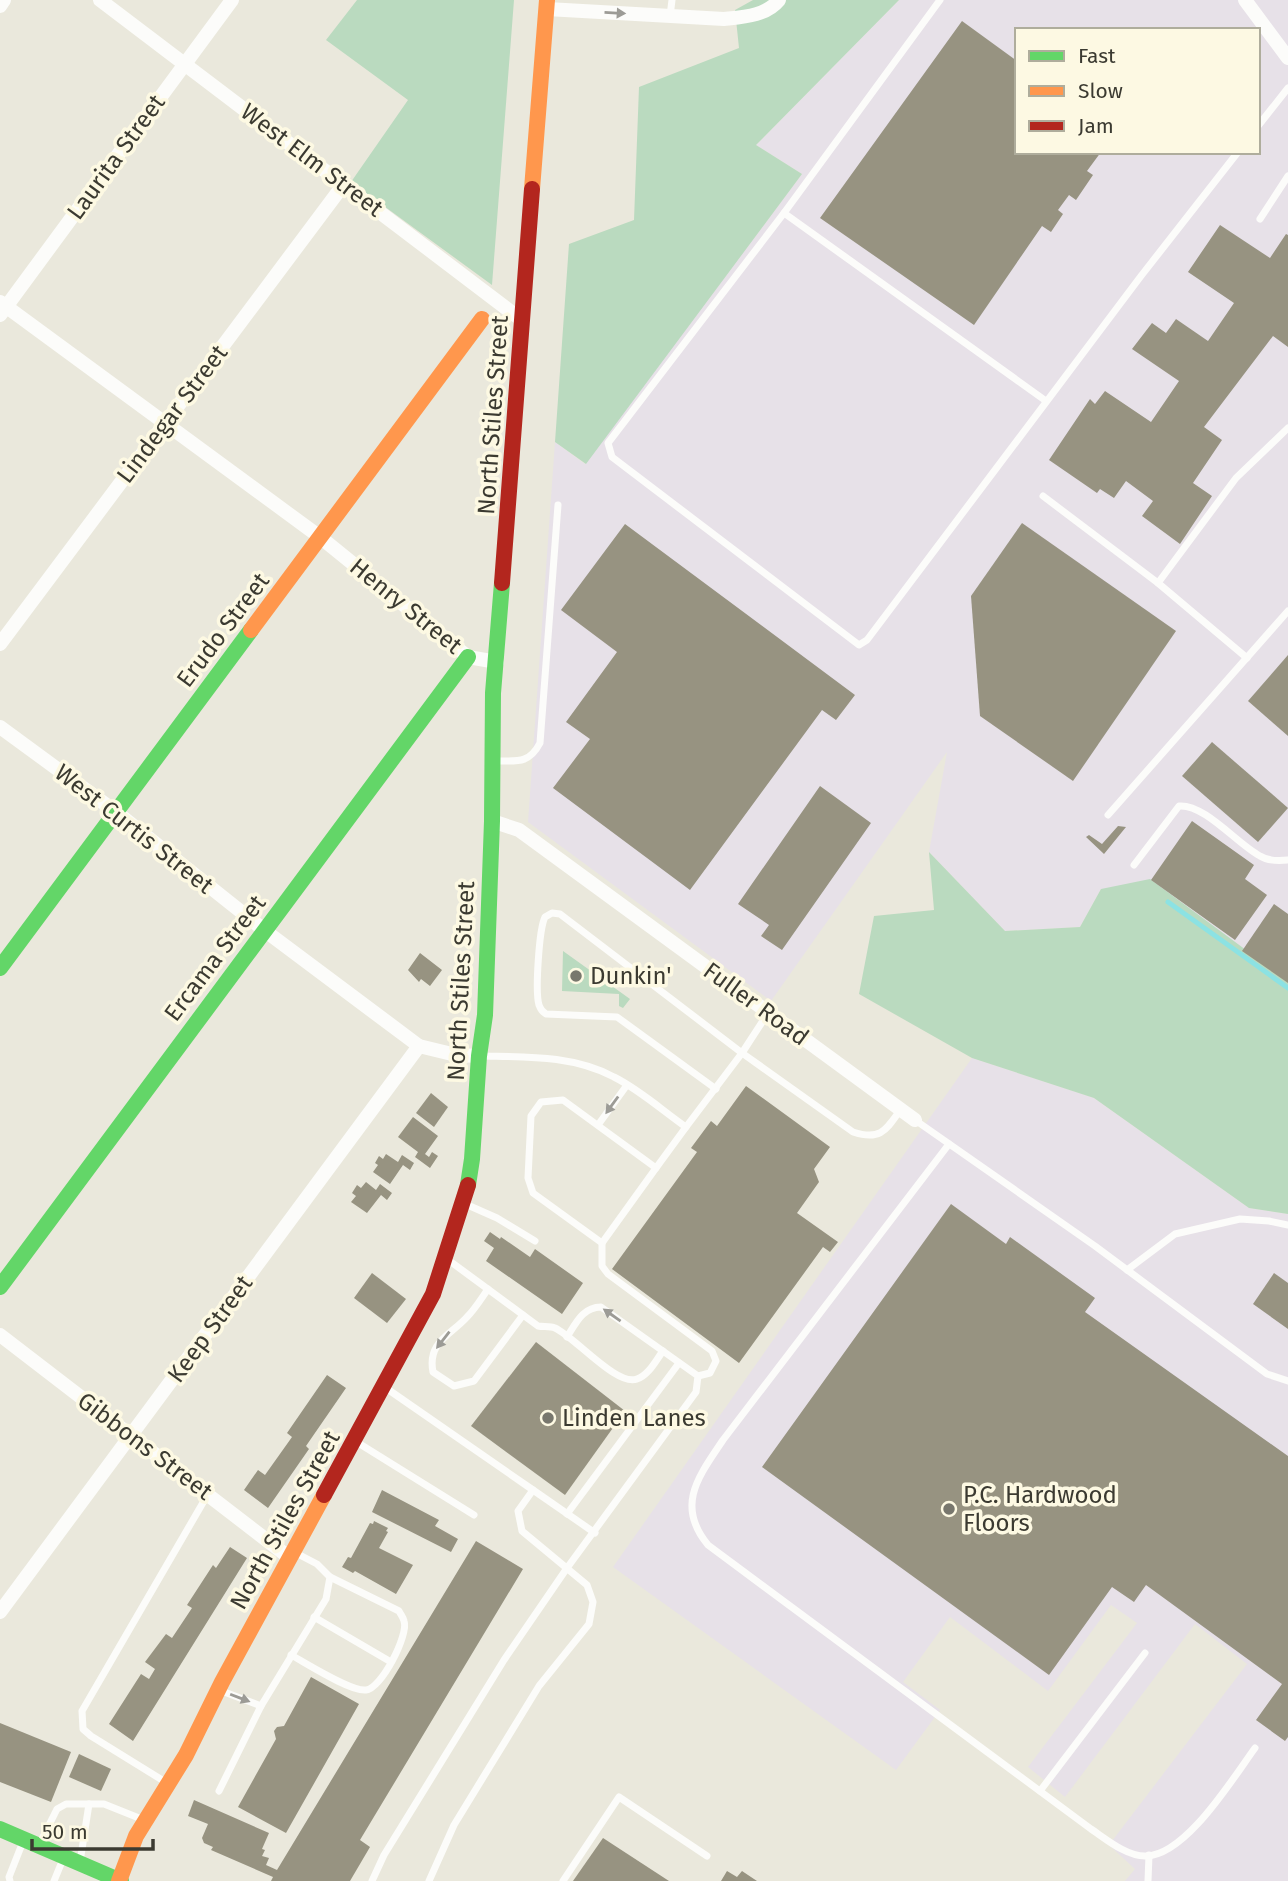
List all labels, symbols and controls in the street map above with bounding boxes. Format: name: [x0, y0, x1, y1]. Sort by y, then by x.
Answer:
one-way arrow: [604, 8, 626, 19]
legend: [1015, 28, 1260, 154]
text: Fast: [1078, 43, 1116, 69]
text: Slow: [1078, 78, 1123, 104]
street label: Laurita Street: [61, 89, 171, 225]
street label: West Elm Street: [235, 97, 389, 223]
text: Jam: [1078, 113, 1114, 139]
street label: North Stiles Street: [472, 314, 514, 516]
street label: Lindegar Street: [111, 339, 233, 489]
street label: Henry Street: [344, 552, 468, 660]
street label: Erudo Street: [171, 567, 275, 693]
street label: West Curtis Street: [49, 758, 219, 900]
street label: North Stiles Street: [442, 880, 480, 1082]
street label: Ercama Street: [159, 889, 272, 1027]
street label: Fuller Road: [698, 957, 814, 1051]
place label: Dunkin': [590, 962, 672, 990]
marker: Dunkin': [568, 968, 584, 984]
one-way arrow: [605, 1096, 619, 1114]
street label: Keep Street: [162, 1270, 258, 1388]
one-way arrow: [603, 1308, 621, 1322]
one-way arrow: [436, 1330, 451, 1348]
street label: Gibbons Street: [72, 1386, 218, 1506]
place label: Linden Lanes: [562, 1404, 706, 1432]
marker: Linden Lanes: [540, 1410, 556, 1426]
street label: North Stiles Street: [224, 1425, 346, 1614]
place label: P.C. Hardwood Floors: [963, 1481, 1117, 1537]
marker: P.C. Hardwood Floors: [941, 1501, 957, 1517]
one-way arrow: [230, 1692, 251, 1703]
scale bar: [32, 1808, 152, 1852]
text: 50 m: [42, 1819, 88, 1845]

